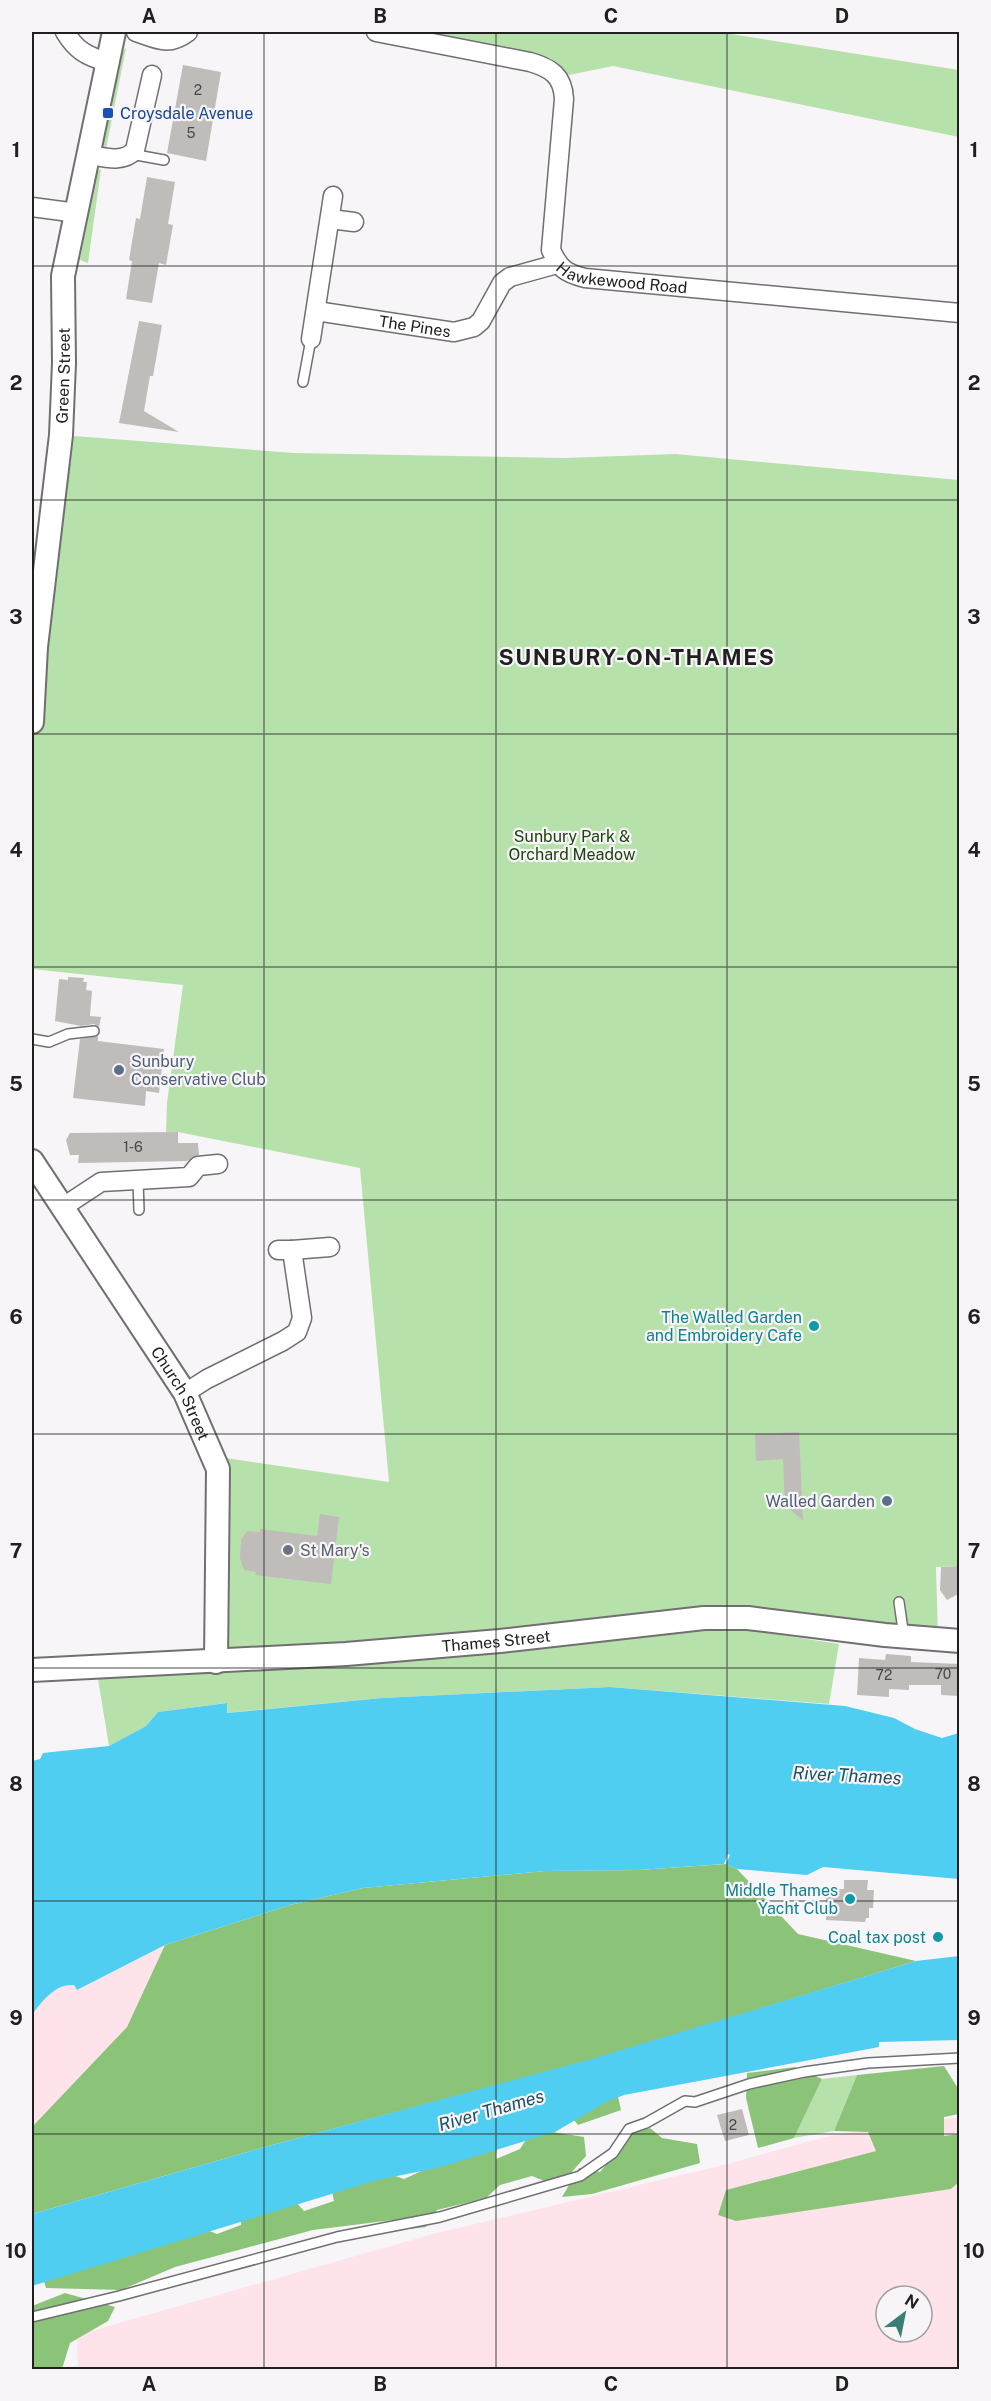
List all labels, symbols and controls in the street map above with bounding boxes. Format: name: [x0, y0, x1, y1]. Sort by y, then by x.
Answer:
text: A: [142, 4, 156, 28]
text: B: [373, 4, 387, 28]
text: C: [604, 4, 618, 28]
text: D: [835, 4, 849, 28]
house number: 2: [194, 82, 202, 98]
place label: Croysdale Avenue: [120, 104, 253, 123]
marker: Croysdale Avenue: [101, 106, 115, 120]
house number: 5: [187, 125, 196, 141]
text: 1: [12, 138, 20, 162]
text: 1: [970, 138, 978, 162]
street label: Hawkewood Road: [552, 257, 688, 297]
street label: The Pines: [378, 311, 452, 341]
street label: Green Street: [52, 328, 74, 424]
text: 2: [10, 371, 22, 395]
text: 2: [968, 371, 980, 395]
text: 3: [9, 605, 23, 629]
text: 3: [967, 605, 981, 629]
district label: SUNBURY-ON-THAMES: [499, 644, 775, 670]
park label: Sunbury Park & Orchard Meadow: [509, 827, 636, 864]
text: 4: [9, 838, 23, 862]
text: 4: [967, 838, 981, 862]
place label: Sunbury Conservative Club: [131, 1052, 266, 1089]
marker: Sunbury Conservative Club: [112, 1063, 126, 1077]
text: 5: [9, 1072, 23, 1096]
text: 5: [967, 1072, 981, 1096]
house number: 1-6: [123, 1139, 143, 1155]
text: 6: [9, 1305, 23, 1329]
text: 6: [967, 1305, 981, 1329]
place label: The Walled Garden and Embroidery Cafe: [646, 1308, 802, 1345]
marker: The Walled Garden and Embroidery Cafe: [807, 1319, 821, 1333]
street label: Church Street: [147, 1343, 214, 1443]
place label: Walled Garden: [766, 1492, 875, 1511]
marker: Walled Garden: [880, 1494, 894, 1508]
text: 7: [10, 1539, 22, 1563]
text: 7: [968, 1539, 980, 1563]
place label: St Mary's: [300, 1541, 370, 1560]
marker: St Mary's: [281, 1543, 295, 1557]
street label: Thames Street: [441, 1626, 551, 1655]
house number: 70: [935, 1666, 951, 1682]
house number: 72: [876, 1667, 892, 1683]
water label: River Thames: [792, 1762, 902, 1788]
text: 8: [9, 1772, 23, 1796]
text: 8: [967, 1772, 981, 1796]
place label: Middle Thames Yacht Club: [725, 1881, 838, 1918]
marker: Middle Thames Yacht Club: [843, 1892, 857, 1906]
place label: Coal tax post: [828, 1928, 926, 1947]
marker: Coal tax post: [931, 1930, 945, 1944]
text: 9: [9, 2006, 23, 2030]
text: 9: [967, 2006, 981, 2030]
water label: River Thames: [436, 2085, 546, 2135]
house number: 2: [729, 2117, 737, 2133]
text: 10: [5, 2239, 27, 2263]
text: 10: [963, 2239, 985, 2263]
north arrow: [874, 2284, 934, 2344]
text: N: [901, 2290, 922, 2313]
text: A: [142, 2372, 156, 2396]
text: B: [373, 2372, 387, 2396]
text: C: [604, 2372, 618, 2396]
text: D: [835, 2372, 849, 2396]

